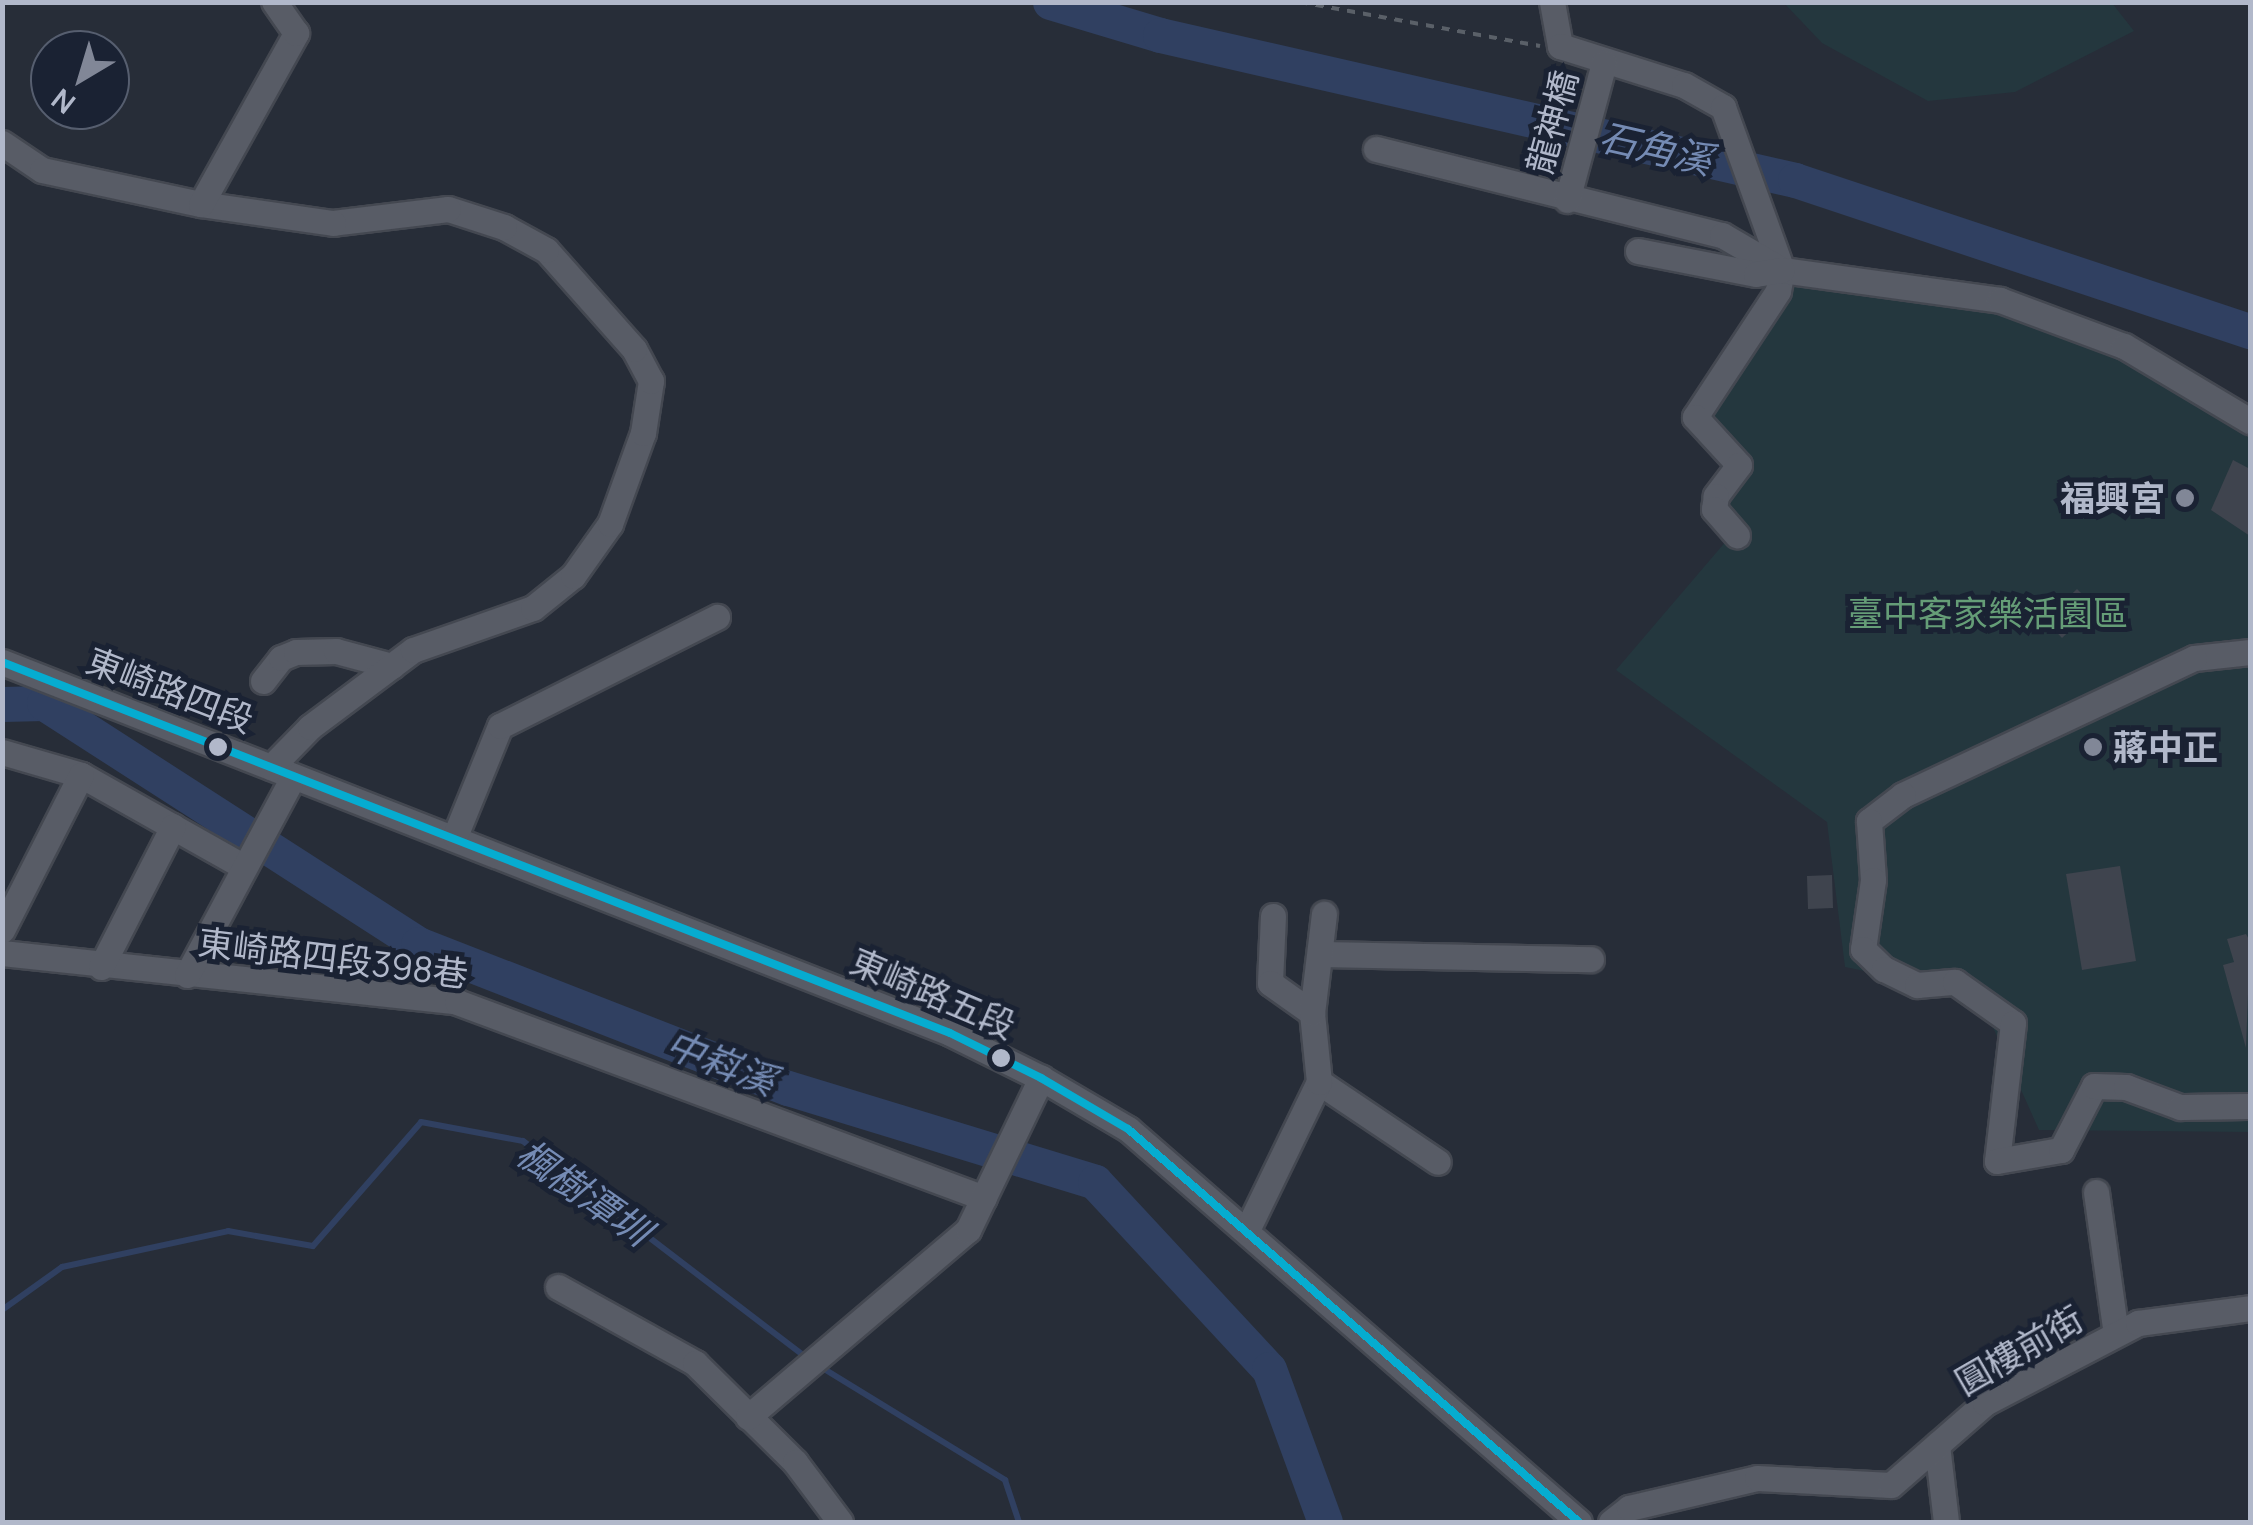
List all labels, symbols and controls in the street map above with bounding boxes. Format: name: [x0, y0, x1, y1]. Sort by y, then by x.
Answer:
north arrow: [30, 30, 130, 130]
street label: 龍神橋: [1518, 66, 1586, 178]
text: N: [43, 81, 82, 123]
water label: 石角溪: [1595, 113, 1717, 183]
place label: 福興宮: [2060, 477, 2165, 519]
marker: 福興宮: [2174, 487, 2196, 509]
park label: 臺中客家樂活園區: [1848, 592, 2128, 634]
street label: 東崎路四段: [81, 639, 259, 741]
place label: 蔣中正: [2113, 726, 2218, 768]
marker: 蔣中正: [2082, 736, 2104, 758]
unlabelled marker: [208, 737, 228, 757]
street label: 東崎路四段398巷: [196, 921, 470, 995]
street label: 東崎路五段: [844, 939, 1022, 1047]
water label: 中嵙溪: [660, 1020, 782, 1104]
unlabelled marker: [991, 1048, 1011, 1068]
water label: 楓樹潭圳: [509, 1130, 659, 1254]
street label: 圓樓前街: [1948, 1297, 2090, 1403]

